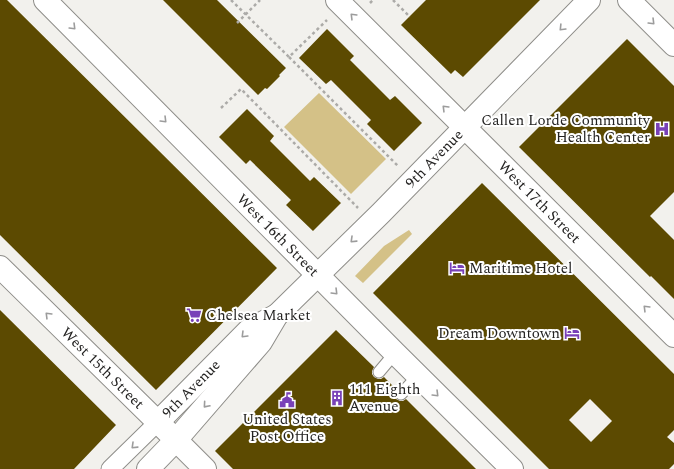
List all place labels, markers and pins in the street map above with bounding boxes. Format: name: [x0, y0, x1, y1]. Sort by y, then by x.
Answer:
place label: Callen Lorde Community Health Center: [481, 109, 651, 149]
hospital icon: Callen Lorde Community Health Center: [653, 120, 671, 138]
place label: Maritime Hotel: [469, 257, 573, 280]
hotel icon: Maritime Hotel: [448, 259, 466, 277]
place label: Chelsea Market: [206, 304, 311, 327]
supermarket icon: Chelsea Market: [185, 306, 203, 324]
place label: Dream Downtown: [438, 322, 560, 345]
hotel icon: Dream Downtown: [563, 324, 581, 342]
place label: 111 Eighth Avenue: [349, 378, 421, 418]
building icon: 111 Eighth Avenue: [328, 389, 346, 407]
public building icon: United States Post Office: [278, 391, 296, 409]
place label: United States Post Office: [242, 408, 332, 448]

